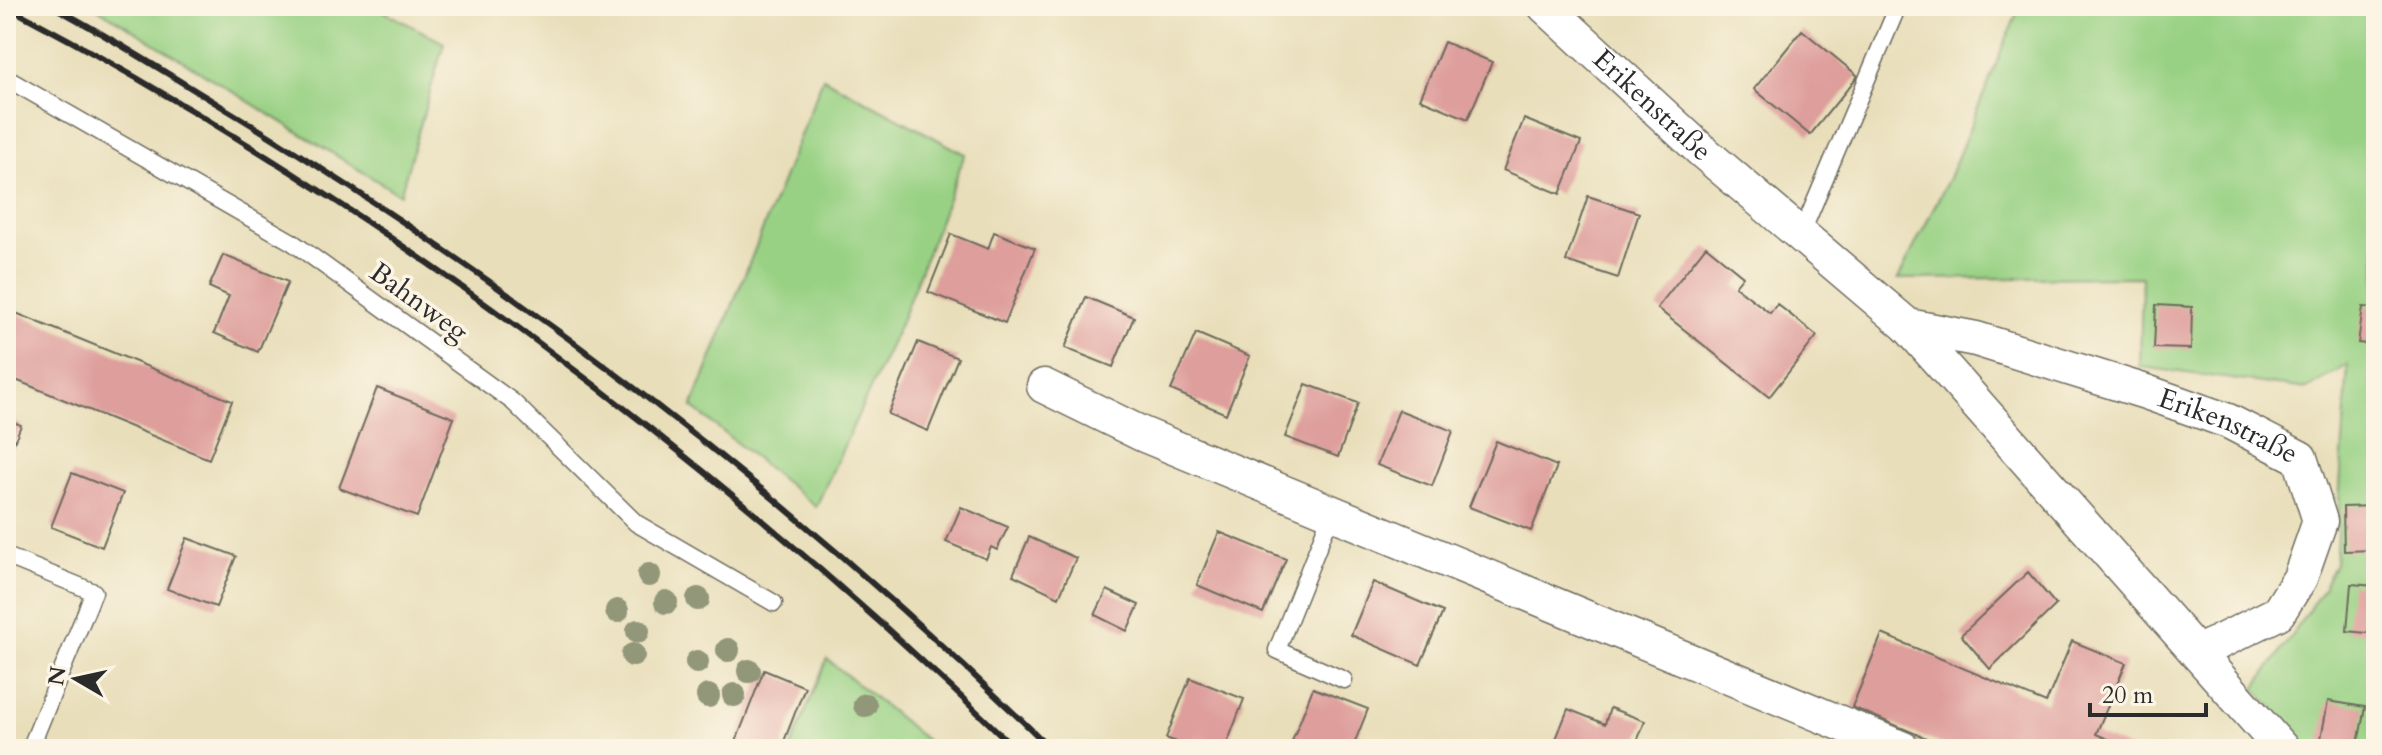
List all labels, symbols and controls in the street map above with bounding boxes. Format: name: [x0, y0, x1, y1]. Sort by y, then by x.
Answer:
street label: Erikenstraße: [1585, 41, 1720, 170]
street label: Bahnweg: [362, 253, 476, 351]
street label: Erikenstraße: [2153, 379, 2304, 473]
north arrow: [36, 639, 116, 719]
text: N: [41, 664, 74, 688]
scale bar: [2090, 667, 2206, 717]
text: 20 m: [2102, 679, 2154, 712]

